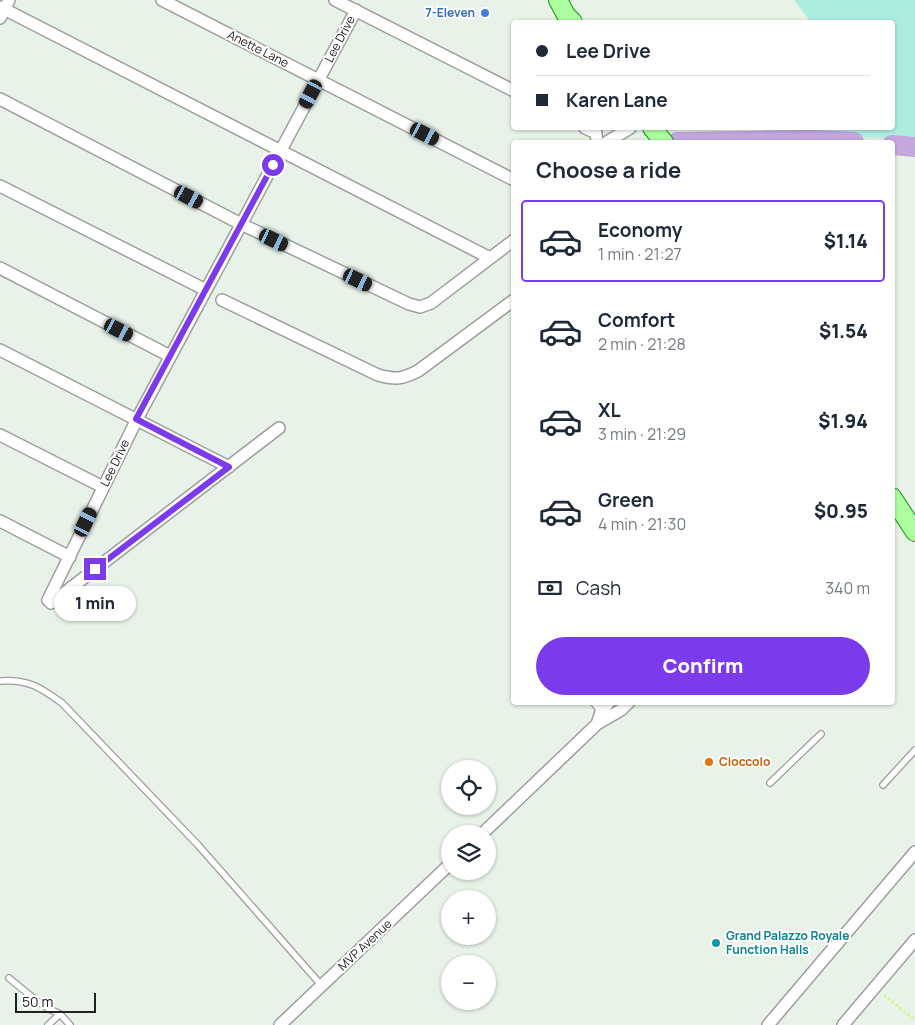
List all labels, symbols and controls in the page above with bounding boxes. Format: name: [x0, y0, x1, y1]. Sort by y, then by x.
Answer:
place label: 7-Eleven: [425, 4, 475, 21]
marker: 7-Eleven: [479, 7, 491, 19]
street label: Lee Drive: [320, 12, 359, 65]
street label: Anette Lane: [225, 26, 292, 71]
text: Lee Drive: [566, 38, 651, 64]
car: [297, 77, 324, 111]
text: Karen Lane: [566, 87, 668, 113]
car: [408, 121, 441, 147]
route start: [262, 154, 284, 176]
text: Choose a ride: [536, 155, 681, 185]
car: [172, 183, 205, 211]
text: Economy: [598, 217, 682, 243]
icon: car: [538, 219, 583, 264]
car: [257, 227, 290, 253]
text: $1.14: [824, 228, 868, 254]
text: 1 min · 21:27: [598, 243, 682, 265]
car: [341, 267, 374, 293]
text: Comfort: [598, 307, 675, 333]
icon: car: [538, 309, 583, 354]
car: [102, 317, 135, 343]
text: $1.54: [819, 318, 868, 344]
text: 2 min · 21:28: [598, 333, 686, 355]
text: XL: [598, 397, 621, 423]
icon: car: [538, 399, 583, 444]
text: $1.94: [818, 408, 868, 434]
text: 3 min · 21:29: [598, 423, 686, 445]
street label: Lee Drive: [96, 436, 133, 489]
text: Green: [598, 487, 654, 513]
icon: car: [538, 489, 583, 534]
text: $0.95: [814, 498, 868, 524]
car: [72, 505, 99, 539]
text: 4 min · 21:30: [598, 513, 686, 535]
route end: [84, 558, 106, 580]
icon: cash: [536, 574, 564, 602]
text: Cash: [576, 575, 621, 601]
text: 340 m: [825, 577, 870, 599]
callout: 1 min: [54, 586, 136, 622]
text: 1 min: [75, 592, 115, 614]
button: Confirm: [536, 637, 870, 695]
place label: Cioccolo: [719, 753, 770, 770]
marker: Cioccolo: [703, 756, 715, 768]
map controls: [441, 760, 496, 1010]
button: locate: [441, 760, 496, 815]
button: layers: [441, 825, 496, 880]
button: +: [441, 890, 496, 945]
street label: MVP Avenue: [334, 915, 395, 974]
place label: Grand Palazzo Royale Function Halls: [726, 927, 849, 958]
marker: Grand Palazzo Royale Function Halls: [710, 937, 722, 949]
button: −: [441, 955, 496, 1010]
scale bar: [15, 990, 96, 1013]
text: 50 m: [22, 992, 53, 1011]

